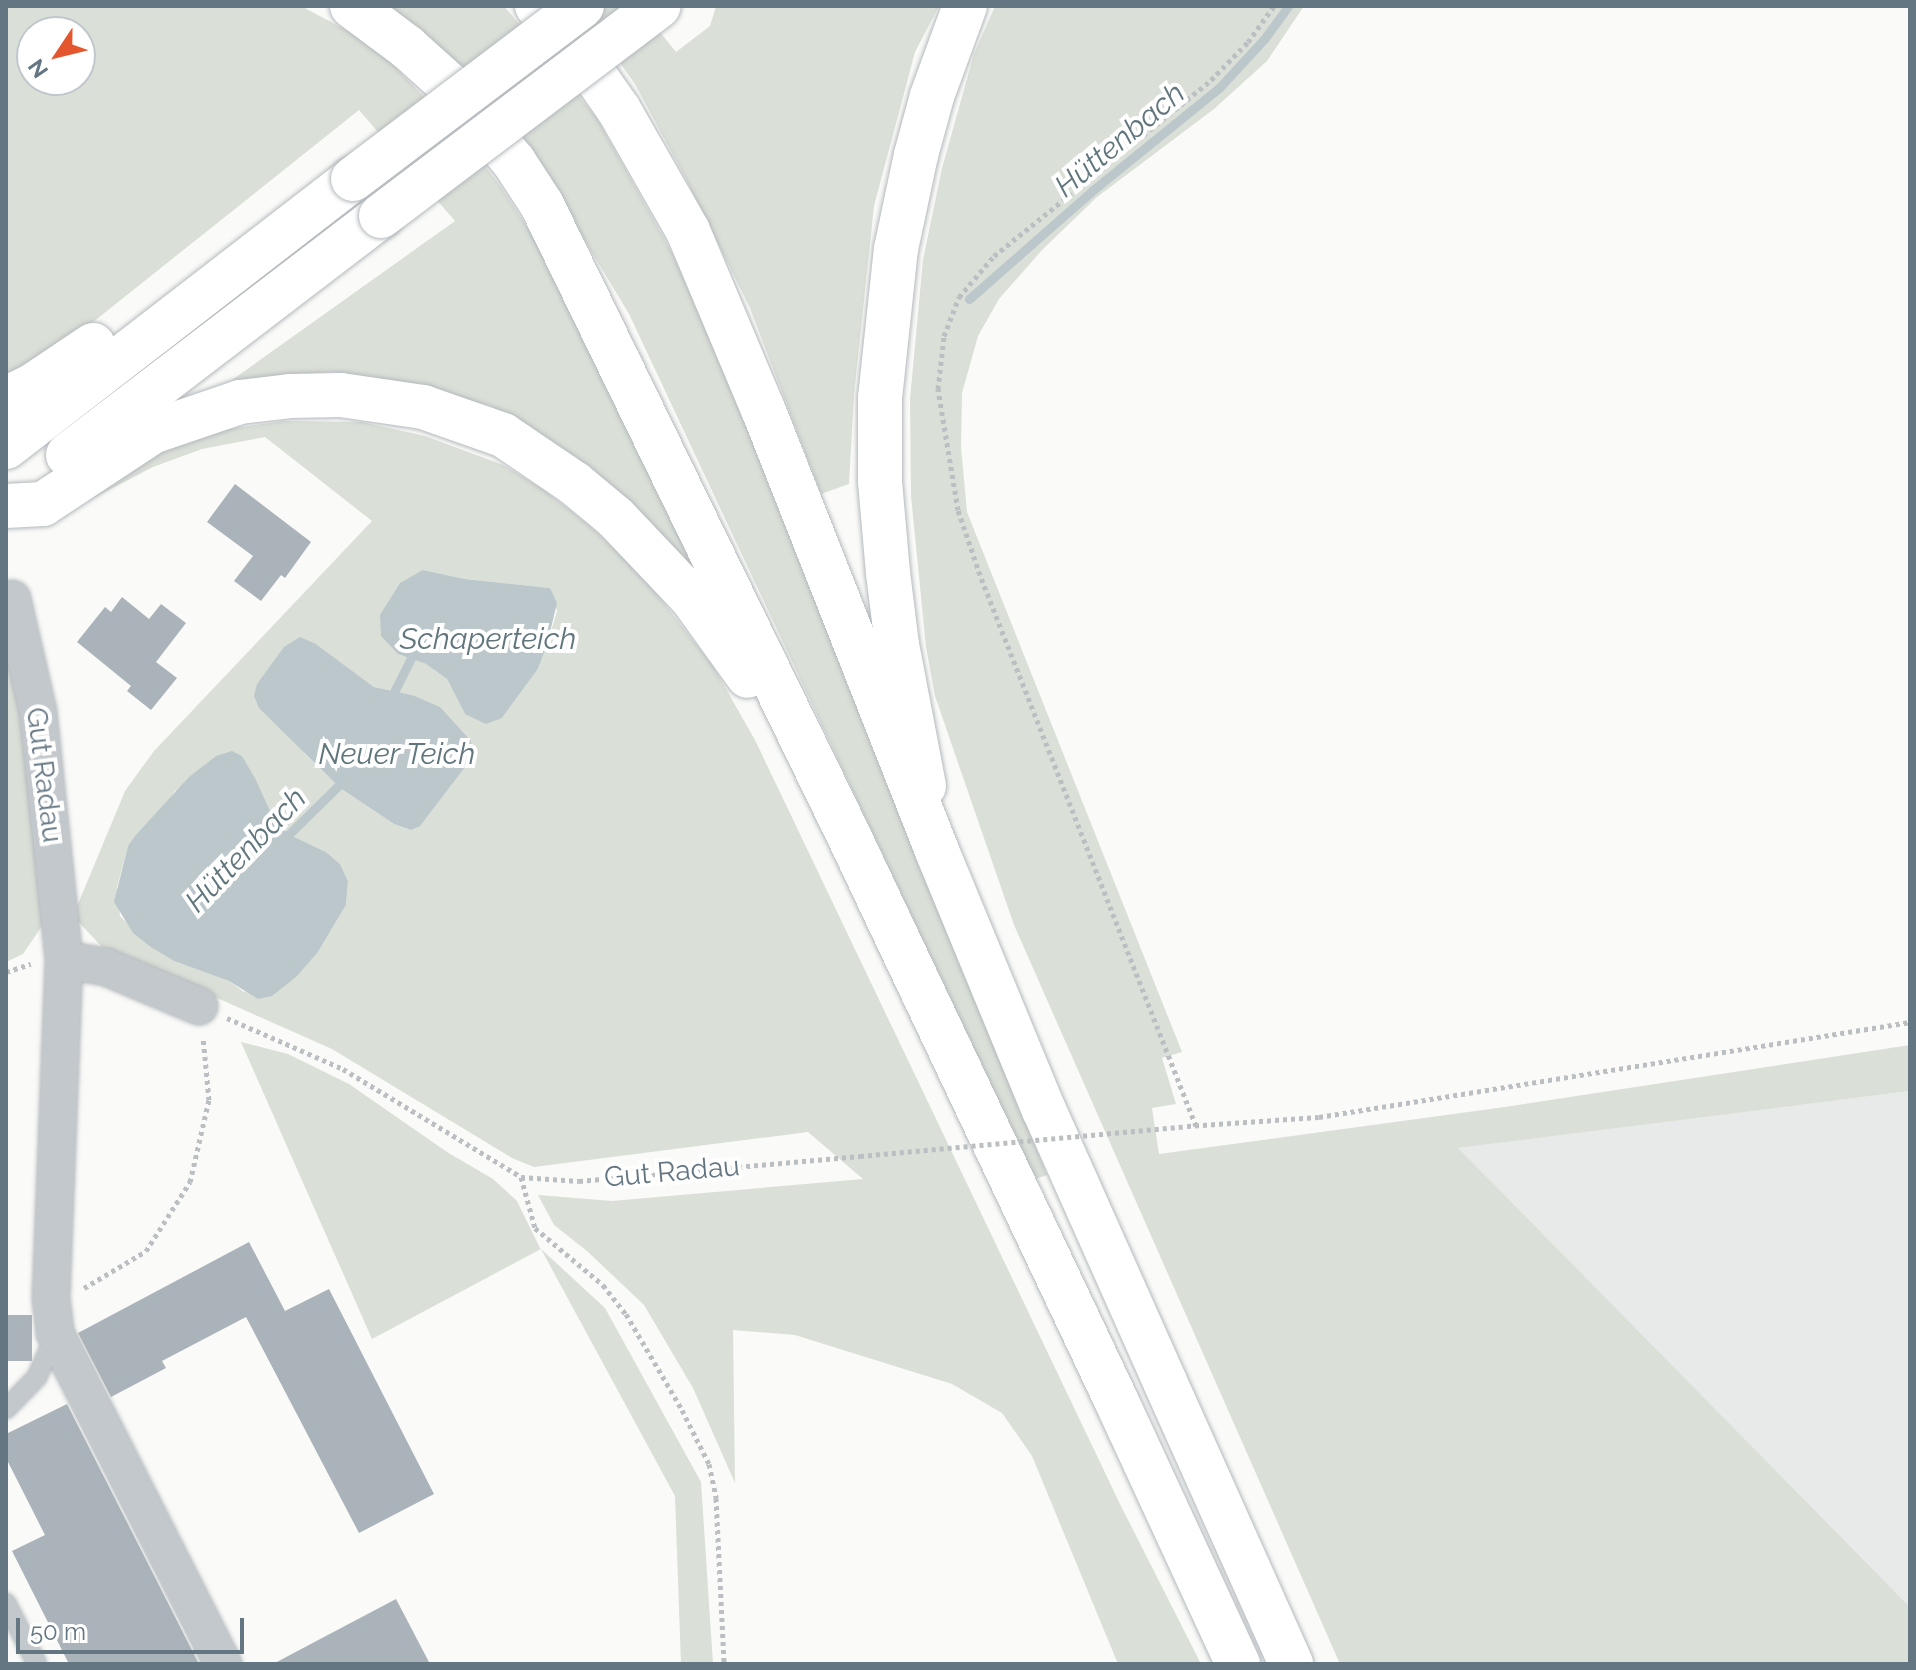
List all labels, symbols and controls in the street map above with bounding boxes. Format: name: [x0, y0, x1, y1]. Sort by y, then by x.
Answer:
north arrow: [16, 16, 96, 96]
text: N: [23, 54, 53, 83]
water label: Hüttenbach: [1048, 75, 1192, 205]
water label: Schaperteich: [400, 621, 576, 657]
street label: Gut Radau: [19, 706, 69, 844]
water label: Neuer Teich: [318, 736, 476, 772]
water label: Hüttenbach: [178, 781, 314, 919]
street label: Gut Radau: [603, 1149, 741, 1195]
scale bar: [20, 1602, 248, 1652]
text: 50 m: [30, 1617, 86, 1646]

